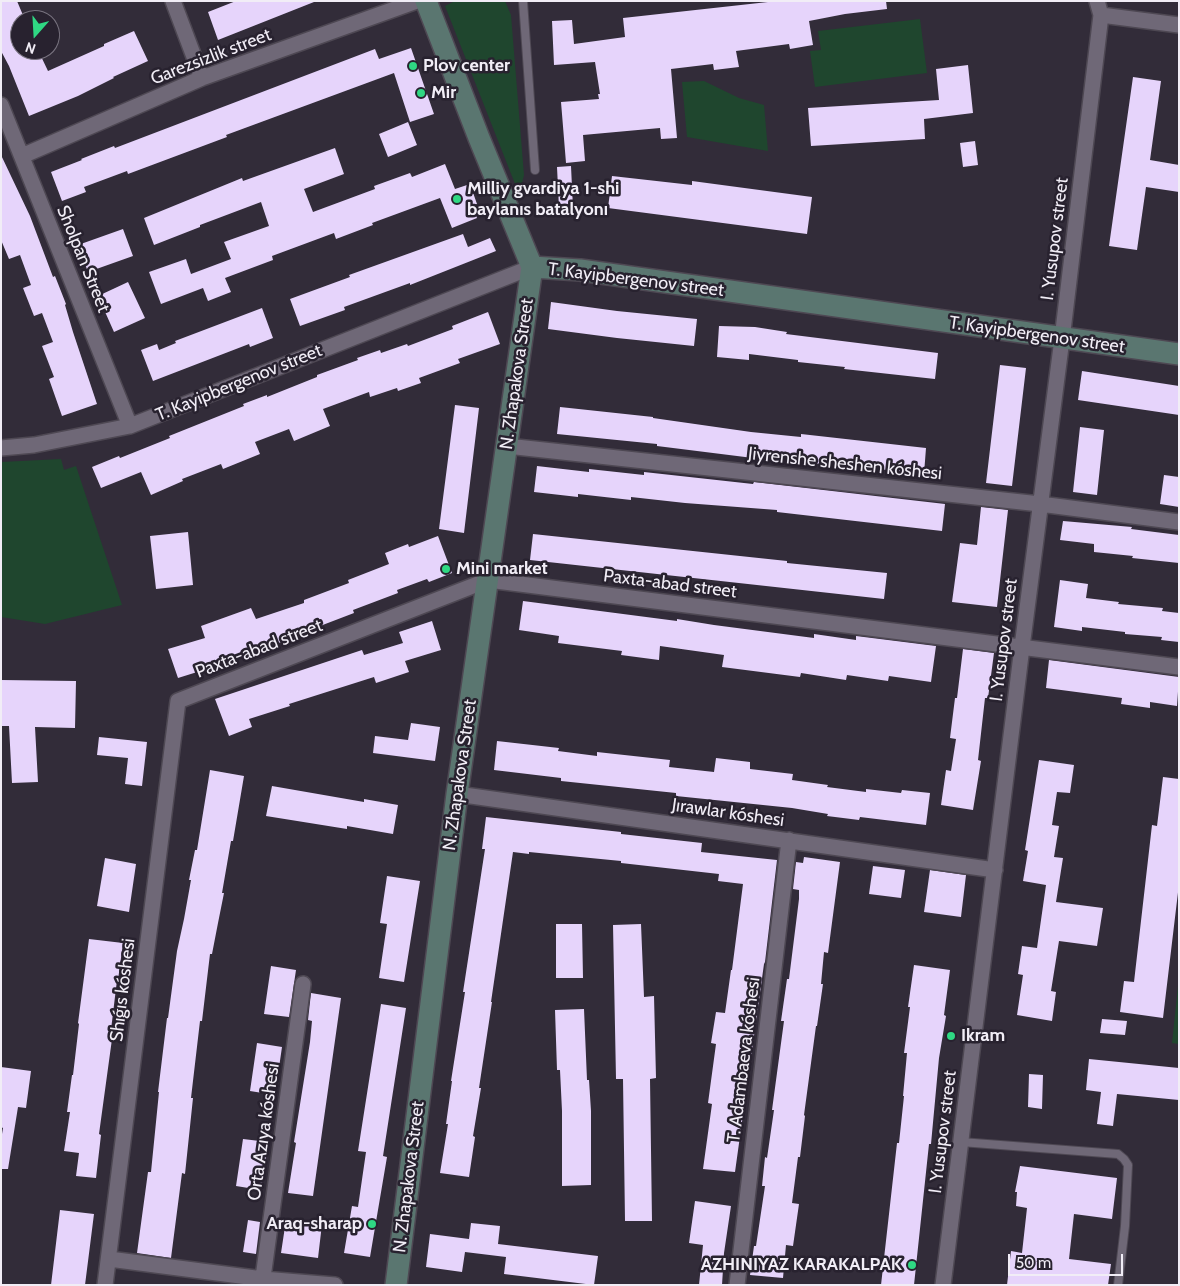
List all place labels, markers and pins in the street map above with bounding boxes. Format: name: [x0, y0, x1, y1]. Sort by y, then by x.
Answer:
place label: Plov center: [423, 55, 510, 77]
marker: Plov center: [407, 60, 419, 72]
place label: Mir: [431, 82, 456, 104]
marker: Mir: [415, 87, 427, 99]
place label: Milliy gvardiya 1-shi baylanıs batalyonı: [467, 178, 619, 220]
marker: Milliy gvardiya 1-shi baylanıs batalyonı: [451, 193, 463, 205]
place label: Mini market: [456, 558, 548, 580]
marker: Mini market: [440, 563, 452, 575]
place label: Ikram: [961, 1025, 1005, 1047]
marker: Ikram: [945, 1030, 957, 1042]
place label: Araq-sharap: [267, 1213, 362, 1235]
marker: Araq-sharap: [366, 1218, 378, 1230]
place label: AZHINIYAZ KARAKALPAK: [701, 1254, 902, 1276]
marker: AZHINIYAZ KARAKALPAK: [906, 1259, 918, 1271]

